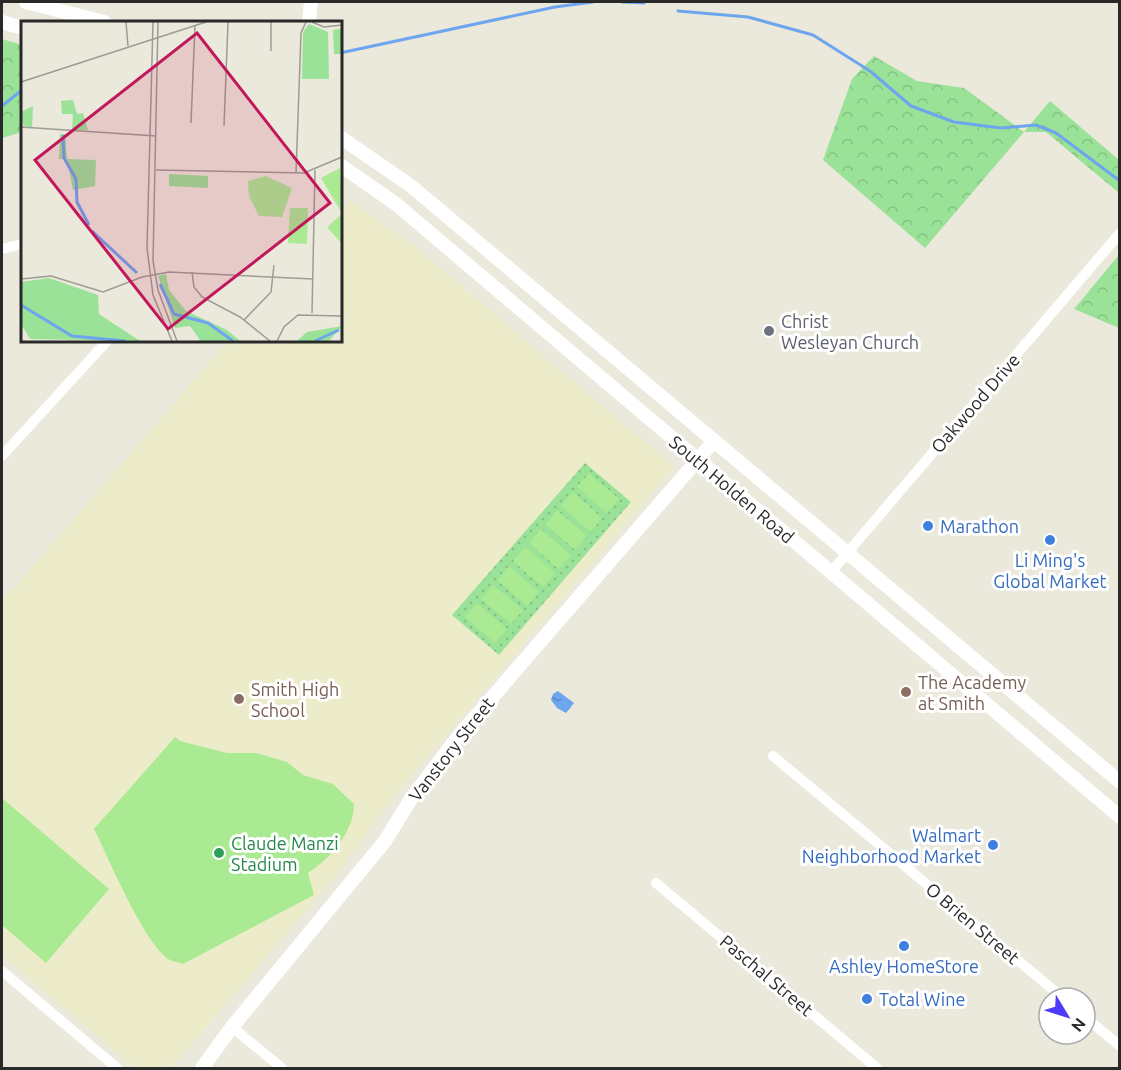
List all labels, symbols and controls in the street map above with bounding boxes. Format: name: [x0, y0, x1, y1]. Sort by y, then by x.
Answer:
inset map: [21, 21, 342, 342]
place label: Christ Wesleyan Church: [781, 311, 919, 352]
marker: Christ Wesleyan Church: [762, 324, 776, 338]
street label: Oakwood Drive: [927, 349, 1023, 457]
street label: South Holden Road: [666, 431, 798, 547]
place label: Marathon: [940, 516, 1019, 536]
marker: Marathon: [921, 519, 935, 533]
marker: Li Ming's Global Market: [1043, 533, 1057, 547]
place label: Li Ming's Global Market: [993, 550, 1107, 591]
place label: The Academy at Smith: [918, 672, 1027, 713]
place label: Smith High School: [251, 679, 339, 720]
marker: The Academy at Smith: [899, 685, 913, 699]
marker: Smith High School: [232, 692, 246, 706]
street label: Vanstory Street: [404, 693, 498, 805]
place label: Walmart Neighborhood Market: [802, 825, 981, 866]
place label: Claude Manzi Stadium: [231, 833, 339, 874]
marker: Walmart Neighborhood Market: [986, 838, 1000, 852]
marker: Claude Manzi Stadium: [212, 846, 226, 860]
street label: O Brien Street: [922, 878, 1024, 968]
street label: Paschal Street: [717, 930, 817, 1020]
marker: Ashley HomeStore: [897, 939, 911, 953]
place label: Ashley HomeStore: [829, 956, 979, 976]
north arrow: [1037, 986, 1097, 1046]
place label: Total Wine: [879, 989, 965, 1009]
marker: Total Wine: [860, 992, 874, 1006]
text: N: [1068, 1015, 1090, 1035]

